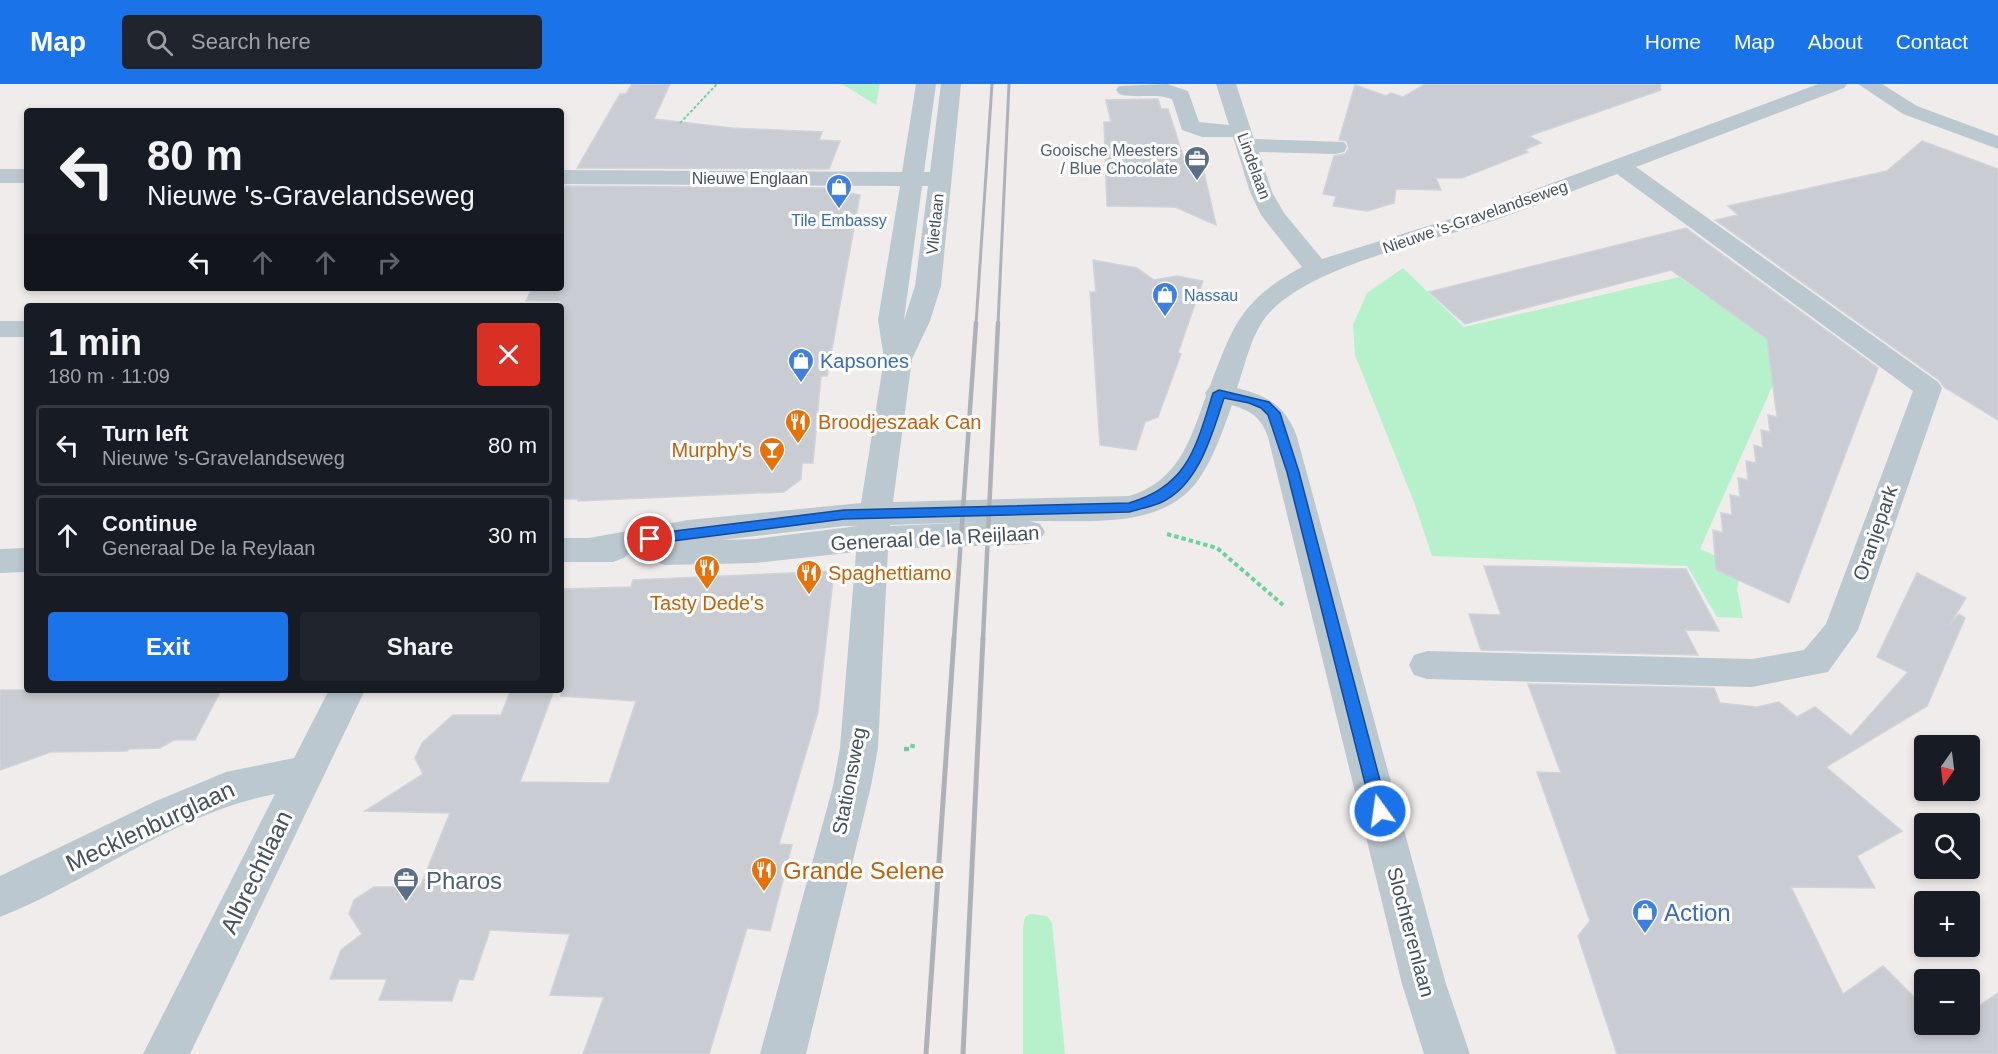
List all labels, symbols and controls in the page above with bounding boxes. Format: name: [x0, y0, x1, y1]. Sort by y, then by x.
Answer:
search box: [122, 15, 542, 69]
text: Map: [30, 26, 86, 57]
icon: search: [143, 26, 176, 59]
text: Search here: [191, 29, 311, 54]
text: Home: [1645, 30, 1701, 53]
text: Map: [1734, 30, 1775, 53]
text: About: [1808, 30, 1863, 53]
text: Contact: [1896, 30, 1968, 53]
street label: Lindelaan: [1234, 130, 1274, 202]
icon: left: [48, 132, 126, 210]
text: 80 m: [147, 132, 243, 179]
place label: Gooische Meesters / Blue Chocolate: [1040, 142, 1178, 177]
office icon: Gooische Meesters / Blue Chocolate: [1182, 144, 1212, 182]
street label: Nieuwe Englaan: [692, 170, 808, 187]
shop icon: Tile Embassy: [824, 172, 854, 210]
street label: Nieuwe 's-Gravelandseweg: [1380, 177, 1570, 257]
text: Nieuwe 's-Gravelandseweg: [147, 181, 475, 211]
street label: Vlietlaan: [923, 193, 947, 255]
place label: Tile Embassy: [791, 212, 887, 229]
icon: left: [183, 246, 216, 279]
icon: ahead: [246, 246, 279, 279]
icon: ahead: [309, 246, 342, 279]
icon: right: [372, 246, 405, 279]
shop icon: Nassau: [1150, 280, 1180, 318]
place label: Nassau: [1184, 287, 1238, 304]
text: 1 min: [48, 322, 142, 363]
button: close: [477, 323, 540, 386]
shop icon: Kapsones: [786, 346, 816, 384]
place label: Kapsones: [820, 350, 909, 372]
text: 180 m · 11:09: [48, 365, 170, 387]
restaurant icon: Broodjeszaak Can: [783, 407, 813, 445]
place label: Broodjeszaak Can: [818, 411, 981, 433]
text: Turn left: [102, 421, 188, 446]
icon: left: [51, 429, 84, 462]
text: 80 m: [488, 433, 537, 458]
bar icon: Murphy's: [757, 435, 787, 473]
place label: Murphy's: [671, 439, 752, 461]
text: Nieuwe 's-Gravelandseweg: [102, 447, 345, 469]
street label: Oranjepark: [1848, 482, 1902, 583]
text: Continue: [102, 511, 197, 536]
pin: [624, 513, 675, 564]
icon: ahead: [51, 519, 84, 552]
icon: arrive: [633, 522, 666, 555]
street label: Generaal de la Reijlaan: [830, 522, 1040, 554]
text: 30 m: [488, 523, 537, 548]
text: Generaal De la Reylaan: [102, 537, 315, 559]
restaurant icon: Tasty Dede's: [692, 553, 722, 591]
restaurant icon: Spaghettiamo: [794, 558, 824, 596]
place label: Spaghettiamo: [828, 562, 951, 584]
place label: Tasty Dede's: [650, 592, 764, 614]
button: Exit: [48, 612, 288, 681]
button: Share: [300, 612, 540, 681]
street label: Stationsweg: [828, 725, 870, 837]
north arrow: [1914, 735, 1980, 801]
map controls: [1914, 735, 1980, 1035]
street label: Mecklenburglaan: [61, 775, 239, 877]
position arrow: [1348, 779, 1412, 843]
street label: Albrechtlaan: [215, 806, 297, 938]
button: search: [1914, 813, 1980, 879]
restaurant icon: Grande Selene: [749, 855, 779, 893]
place label: Grande Selene: [783, 857, 944, 884]
office icon: Pharos: [391, 865, 421, 903]
street label: Slochterenlaan: [1383, 865, 1439, 999]
place label: Pharos: [426, 867, 502, 894]
button: +: [1914, 891, 1980, 957]
shop icon: Action: [1630, 897, 1660, 935]
place label: Action: [1664, 899, 1731, 926]
button: −: [1914, 969, 1980, 1035]

